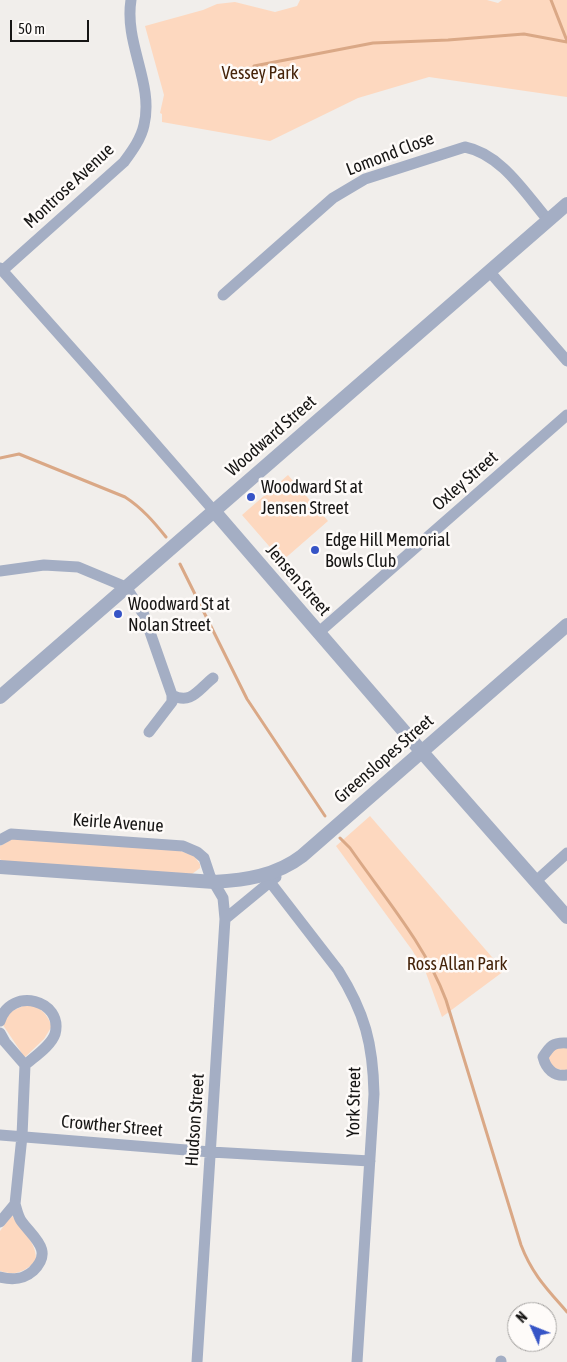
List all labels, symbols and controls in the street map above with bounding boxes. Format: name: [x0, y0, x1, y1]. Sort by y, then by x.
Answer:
scale bar: [12, 10, 91, 42]
text: 50 m: [18, 20, 45, 37]
park label: Vessey Park: [221, 62, 299, 84]
street label: Lomond Close: [343, 127, 437, 181]
street label: Montrose Avenue: [20, 139, 118, 233]
street label: Woodward Street: [221, 391, 321, 481]
street label: Oxley Street: [428, 447, 502, 515]
place label: Woodward St at Jensen Street: [261, 476, 363, 518]
marker: Woodward St at Jensen Street: [245, 491, 257, 503]
place label: Edge Hill Memorial Bowls Club: [325, 529, 450, 572]
street label: Jensen Street: [261, 540, 335, 620]
marker: Edge Hill Memorial Bowls Club: [309, 544, 321, 556]
place label: Woodward St at Nolan Street: [128, 593, 230, 636]
marker: Woodward St at Nolan Street: [112, 608, 124, 620]
street label: Greenslopes Street: [330, 710, 438, 808]
street label: Keirle Avenue: [72, 809, 164, 837]
park label: Ross Allan Park: [407, 953, 507, 975]
street label: York Street: [343, 1067, 365, 1137]
street label: Hudson Street: [181, 1073, 209, 1167]
street label: Crowther Street: [60, 1111, 164, 1141]
north arrow: [507, 1302, 557, 1352]
text: N: [513, 1309, 531, 1326]

